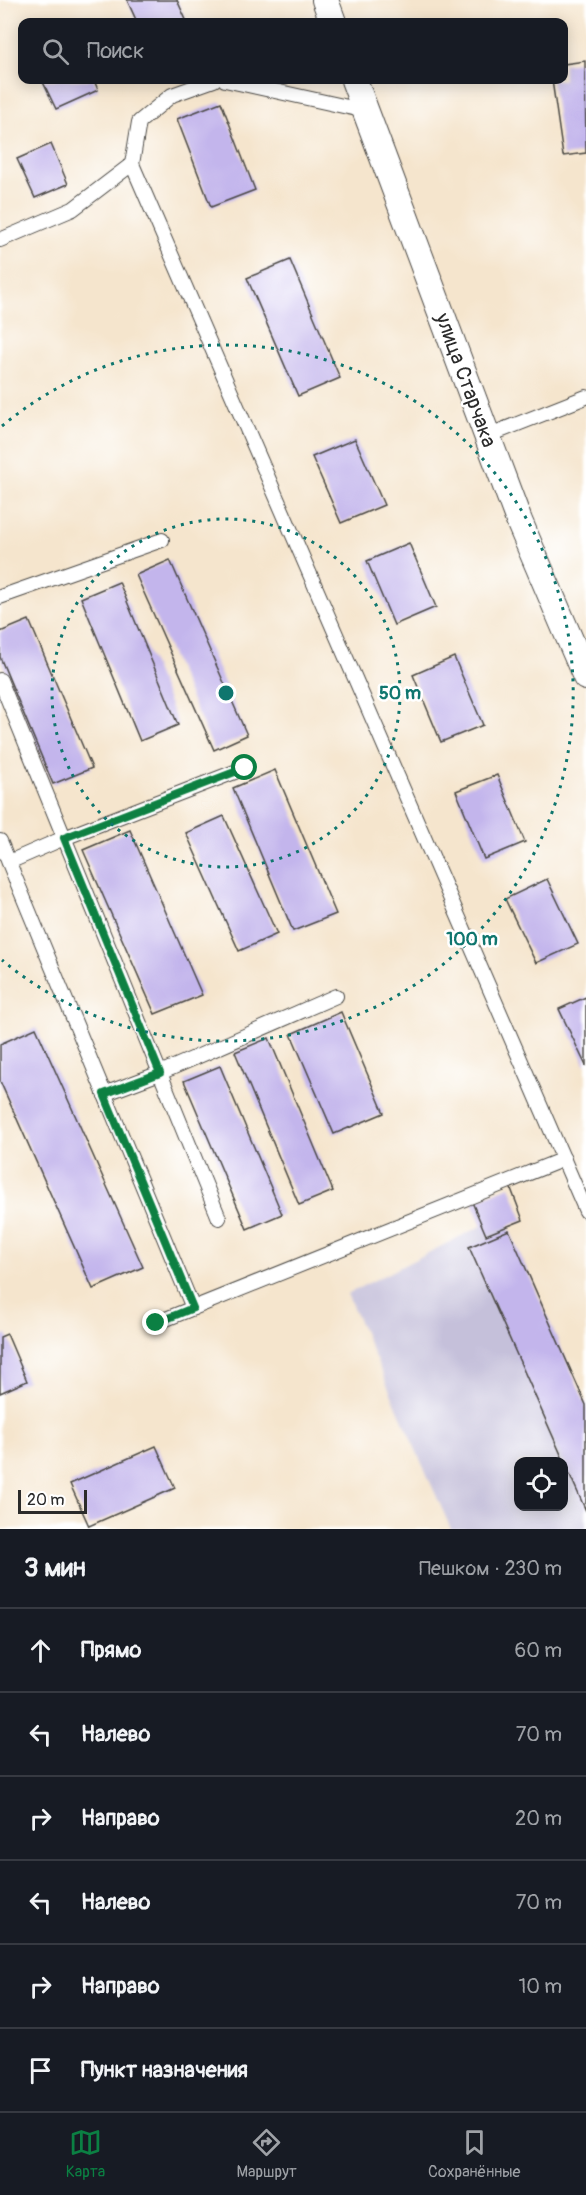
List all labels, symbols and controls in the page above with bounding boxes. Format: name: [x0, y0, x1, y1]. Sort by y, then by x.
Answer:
search box: [18, 18, 568, 84]
icon: search: [39, 35, 72, 68]
text: Поиск: [87, 37, 144, 65]
street label: улица Старчака: [428, 308, 502, 451]
text: 50 m: [379, 682, 421, 705]
centre of rings: [216, 683, 236, 703]
route start: [231, 754, 257, 780]
text: 100 m: [446, 928, 498, 951]
route end: [142, 1309, 168, 1335]
map controls: [514, 1457, 568, 1511]
button: locate: [514, 1457, 568, 1511]
scale bar: [18, 1487, 87, 1514]
text: 20 m: [27, 1490, 65, 1510]
text: 3 мин: [24, 1552, 86, 1584]
text: Пешком · 230 m: [419, 1556, 562, 1581]
icon: ahead: [24, 1634, 57, 1667]
text: Прямо: [81, 1636, 141, 1664]
text: 60 m: [515, 1638, 562, 1663]
icon: left: [24, 1718, 57, 1751]
text: Налево: [81, 1720, 150, 1748]
text: 70 m: [516, 1722, 562, 1747]
icon: right: [24, 1802, 57, 1835]
text: Направо: [81, 1804, 160, 1832]
text: 20 m: [515, 1806, 562, 1831]
icon: left: [24, 1886, 57, 1919]
text: Налево: [81, 1888, 150, 1916]
text: 70 m: [516, 1890, 562, 1915]
icon: right: [24, 1970, 57, 2003]
text: Направо: [81, 1972, 160, 2000]
text: 10 m: [518, 1974, 562, 1999]
icon: arrive: [24, 2054, 57, 2087]
text: Пункт назначения: [81, 2056, 248, 2084]
tab: Карта: [66, 2126, 105, 2182]
tab: Маршрут: [237, 2126, 297, 2182]
tab: Сохранённые: [428, 2126, 520, 2182]

